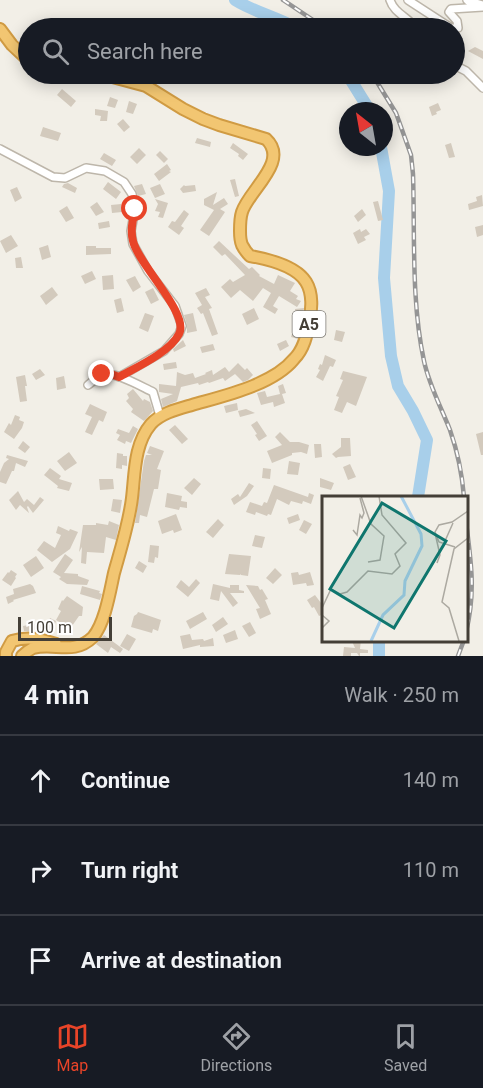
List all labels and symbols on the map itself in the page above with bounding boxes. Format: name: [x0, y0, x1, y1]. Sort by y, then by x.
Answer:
north arrow: [339, 102, 393, 156]
route start: [121, 195, 147, 221]
road number: A5: [292, 311, 326, 337]
route end: [88, 360, 114, 386]
inset map: [322, 496, 468, 641]
scale bar: [18, 614, 112, 642]

